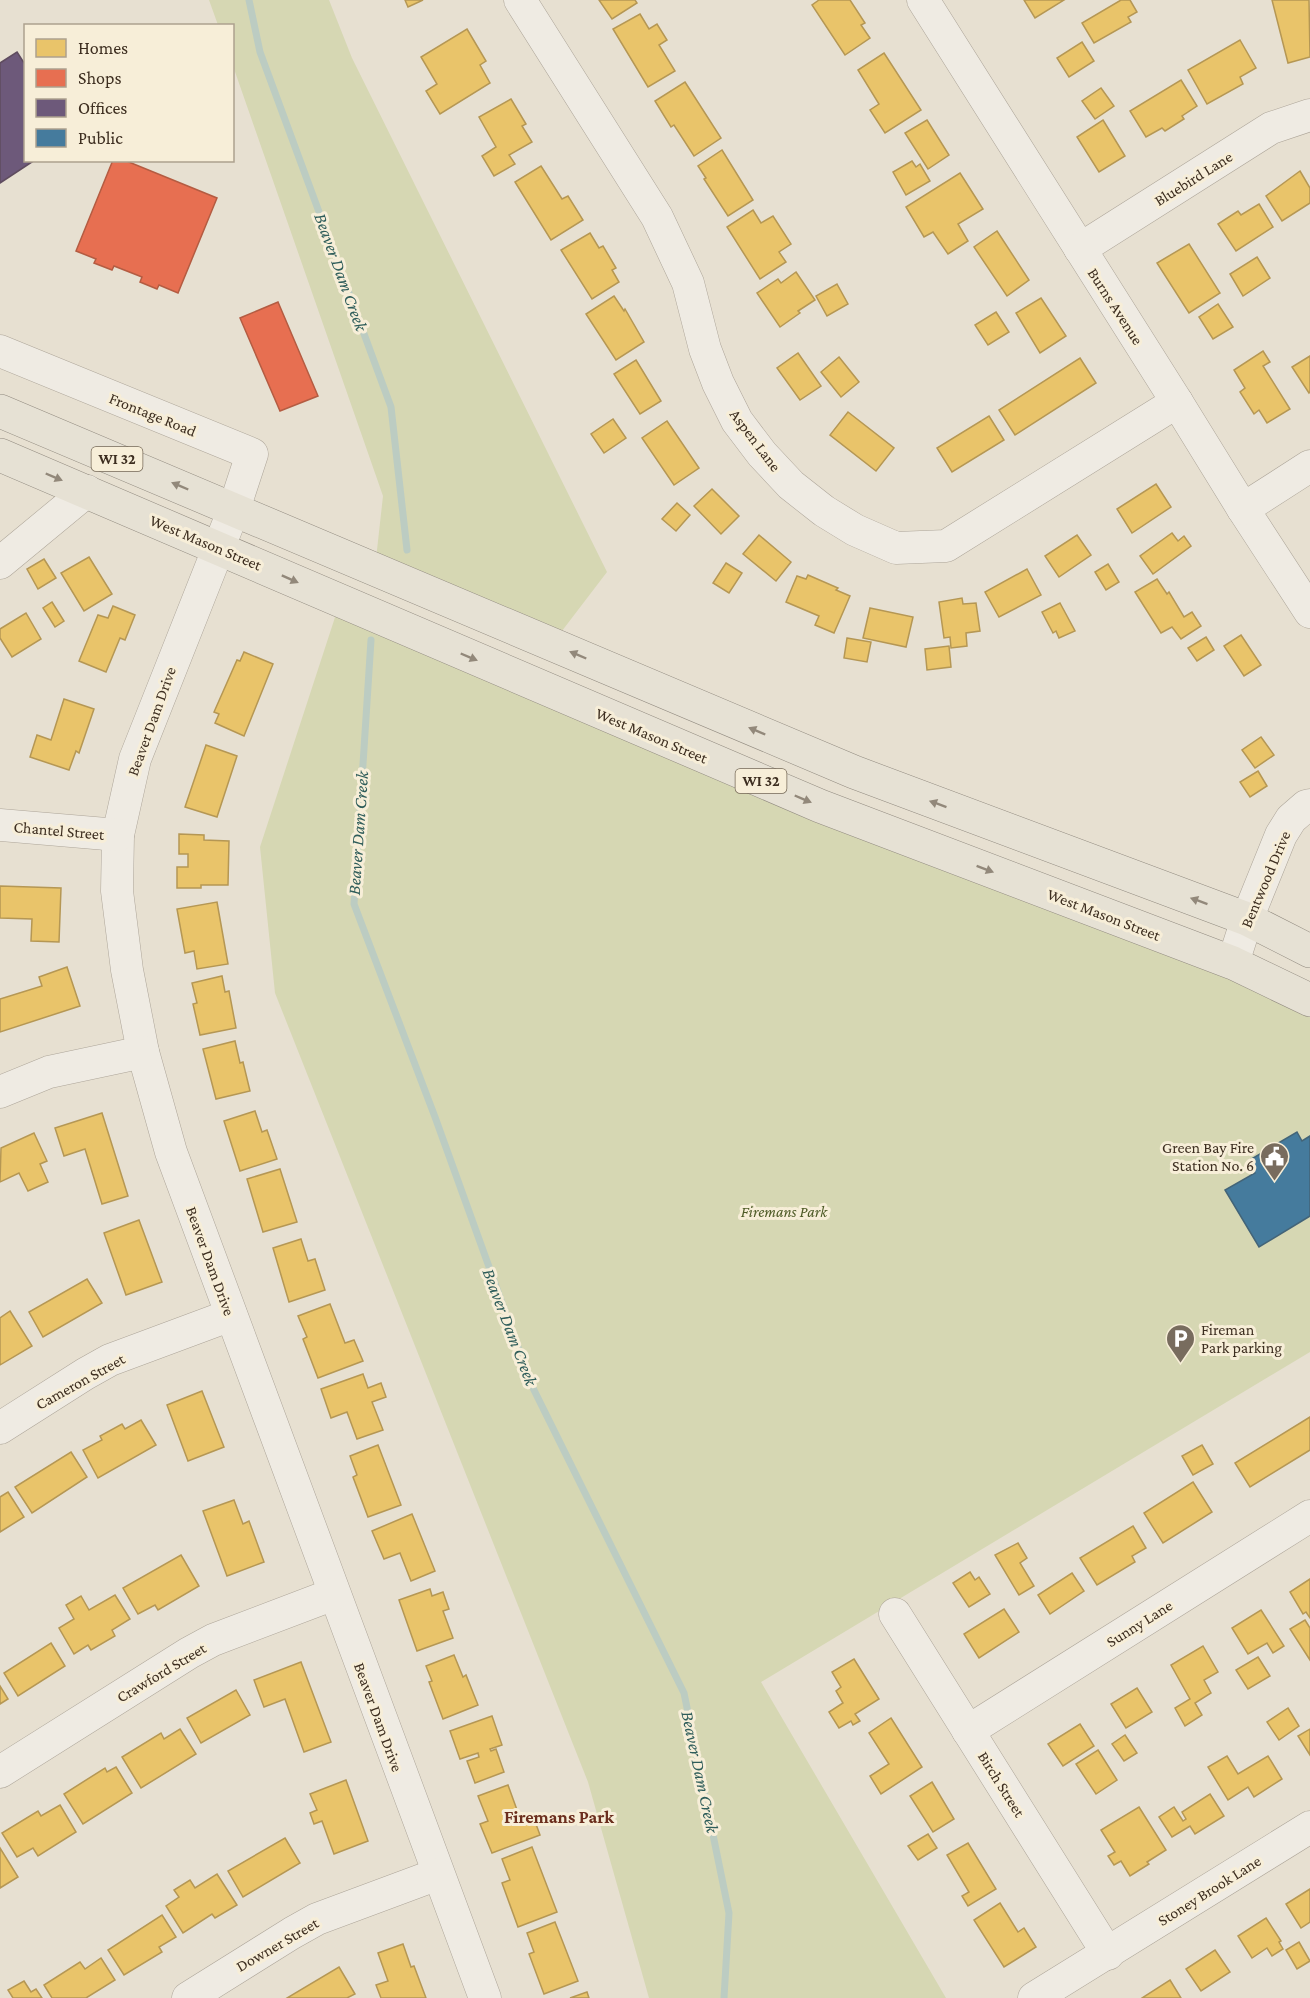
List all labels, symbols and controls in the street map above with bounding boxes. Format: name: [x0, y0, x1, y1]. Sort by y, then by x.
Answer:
legend: [24, 24, 234, 162]
text: Homes: [78, 38, 128, 58]
text: Shops: [78, 68, 122, 88]
text: Offices: [78, 98, 127, 118]
text: Public: [78, 128, 123, 148]
street label: Bluebird Lane: [1151, 148, 1235, 209]
water label: Beaver Dam Creek: [310, 210, 372, 335]
street label: Burns Avenue: [1085, 265, 1147, 348]
street label: Frontage Road: [106, 389, 199, 441]
street label: Aspen Lane: [726, 406, 784, 475]
road number: WI 32: [92, 447, 142, 471]
one-way arrow: [45, 473, 63, 482]
one-way arrow: [171, 481, 189, 490]
street label: West Mason Street: [147, 511, 265, 574]
one-way arrow: [281, 575, 299, 584]
one-way arrow: [569, 650, 586, 659]
one-way arrow: [460, 653, 478, 662]
street label: Beaver Dam Drive: [124, 664, 179, 778]
street label: West Mason Street: [593, 704, 711, 767]
one-way arrow: [748, 726, 766, 735]
water label: Beaver Dam Creek: [344, 769, 372, 896]
road number: WI 32: [736, 769, 786, 793]
one-way arrow: [794, 795, 812, 804]
one-way arrow: [929, 798, 947, 808]
street label: Chantel Street: [13, 818, 106, 843]
street label: Bentwood Drive: [1237, 828, 1293, 930]
one-way arrow: [976, 865, 994, 874]
street label: West Mason Street: [1045, 885, 1163, 944]
one-way arrow: [1190, 896, 1208, 905]
place label: Green Bay Fire Station No. 6: [1162, 1139, 1254, 1174]
public building icon: Green Bay Fire Station No. 6: [1259, 1140, 1291, 1182]
park label: Firemans Park: [741, 1203, 828, 1220]
street label: Beaver Dam Drive: [183, 1204, 238, 1318]
water label: Beaver Dam Creek: [478, 1265, 542, 1390]
place label: Fireman Park parking: [1201, 1321, 1282, 1357]
parking icon: Fireman Park parking: [1164, 1322, 1196, 1364]
street label: Cameron Street: [33, 1350, 128, 1413]
street label: Sunny Lane: [1103, 1596, 1176, 1651]
street label: Crawford Street: [114, 1639, 209, 1706]
street label: Beaver Dam Drive: [351, 1660, 406, 1774]
water label: Beaver Dam Creek: [677, 1709, 723, 1836]
street label: Birch Street: [975, 1748, 1029, 1821]
district label: Firemans Park: [504, 1807, 614, 1827]
street label: Stoney Brook Lane: [1155, 1852, 1264, 1930]
street label: Downer Street: [233, 1914, 322, 1975]

